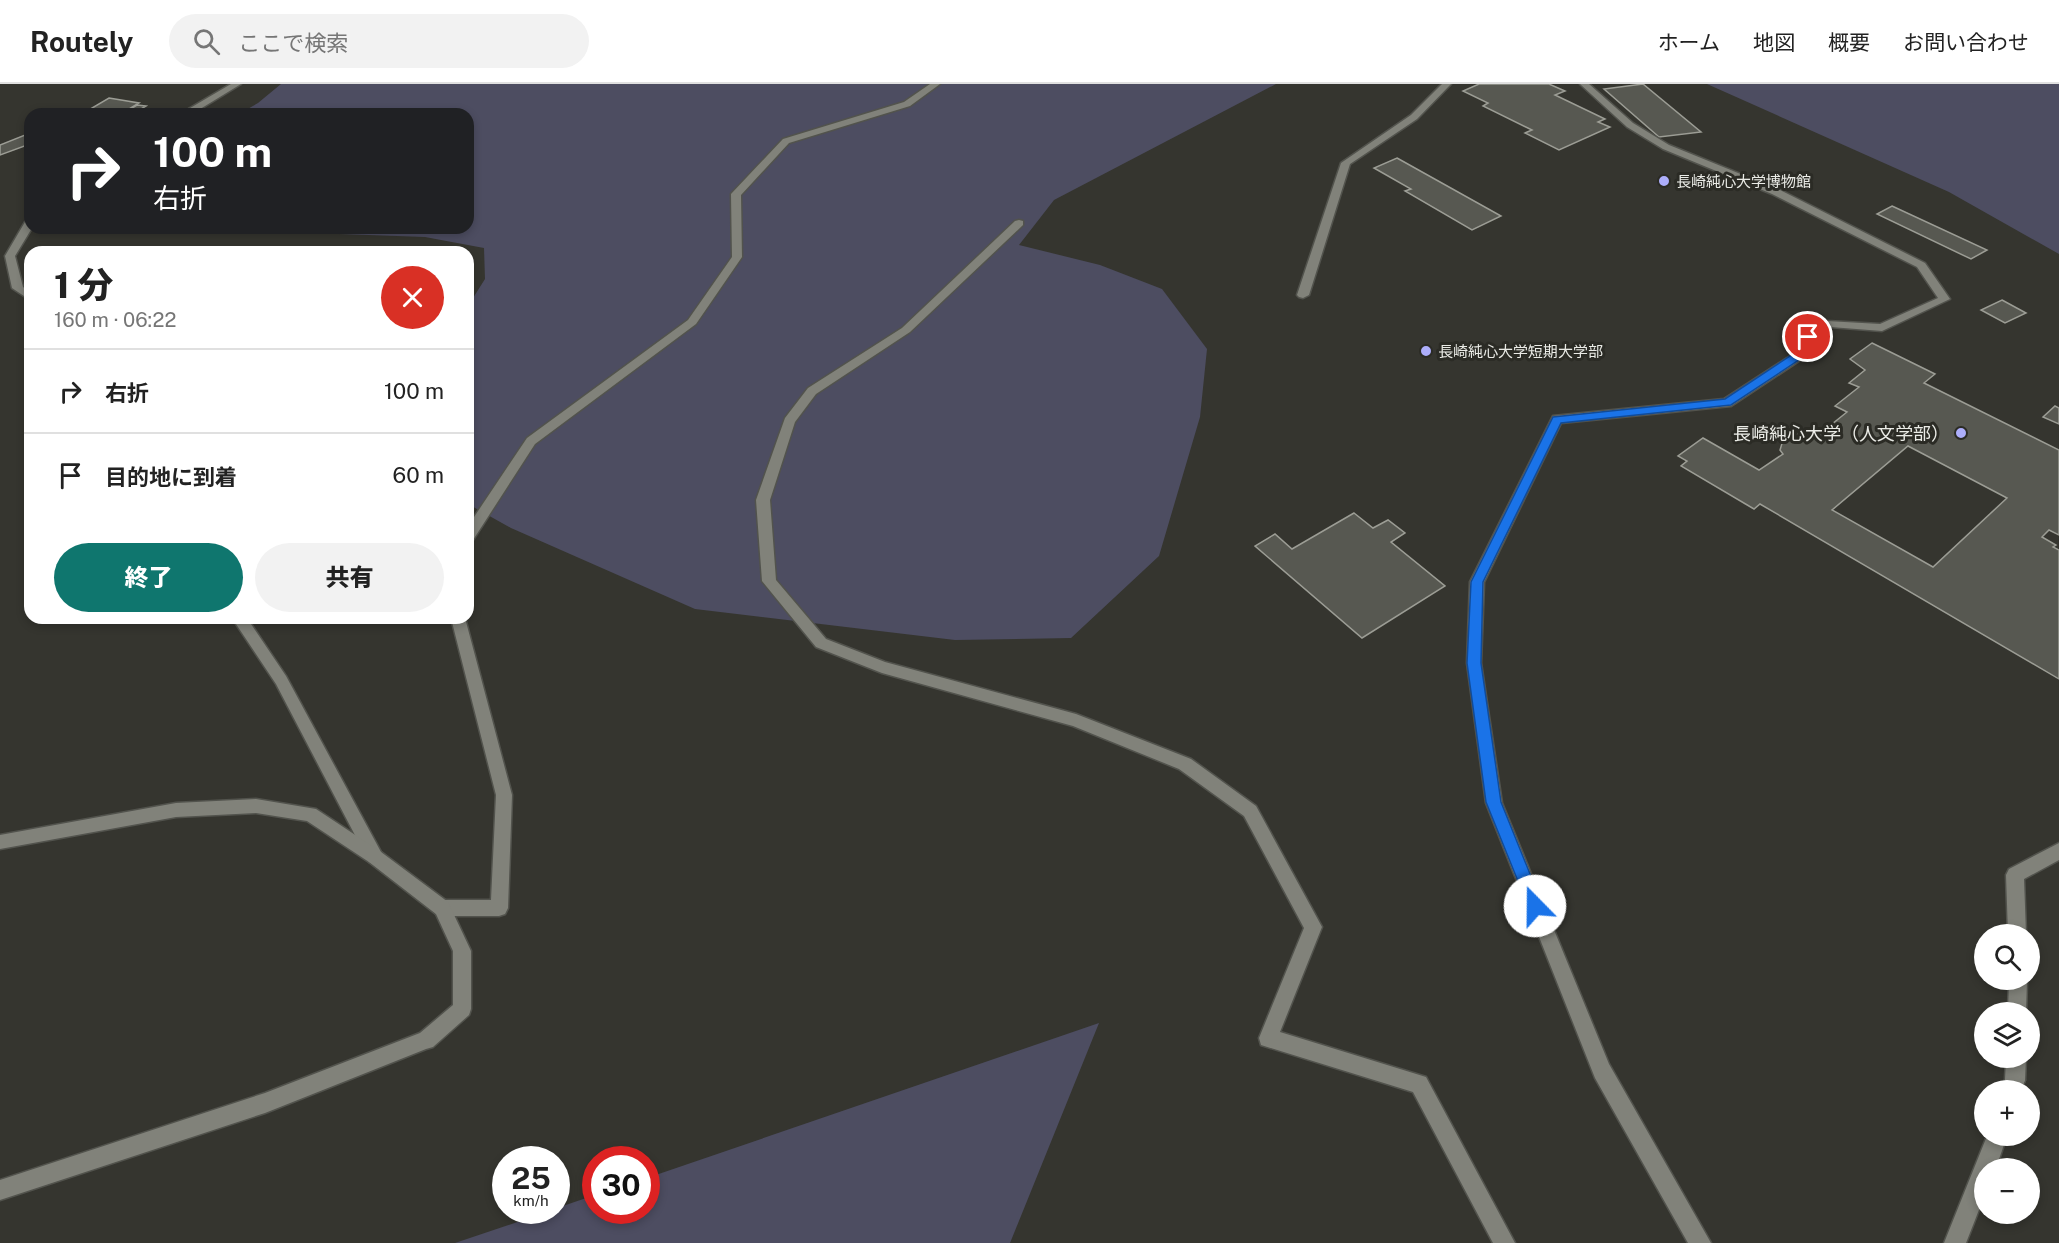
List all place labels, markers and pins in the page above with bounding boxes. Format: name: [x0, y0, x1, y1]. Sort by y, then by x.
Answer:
place label: 長崎純心大学博物館: [1676, 173, 1811, 190]
marker: 長崎純心大学博物館: [1657, 174, 1671, 188]
pin: [1782, 311, 1833, 362]
place label: 長崎純心大学短期大学部: [1438, 343, 1603, 360]
marker: 長崎純心大学短期大学部: [1419, 344, 1433, 358]
place label: 長崎純心大学（人文学部）: [1733, 423, 1949, 444]
marker: 長崎純心大学（人文学部）: [1954, 426, 1968, 440]

